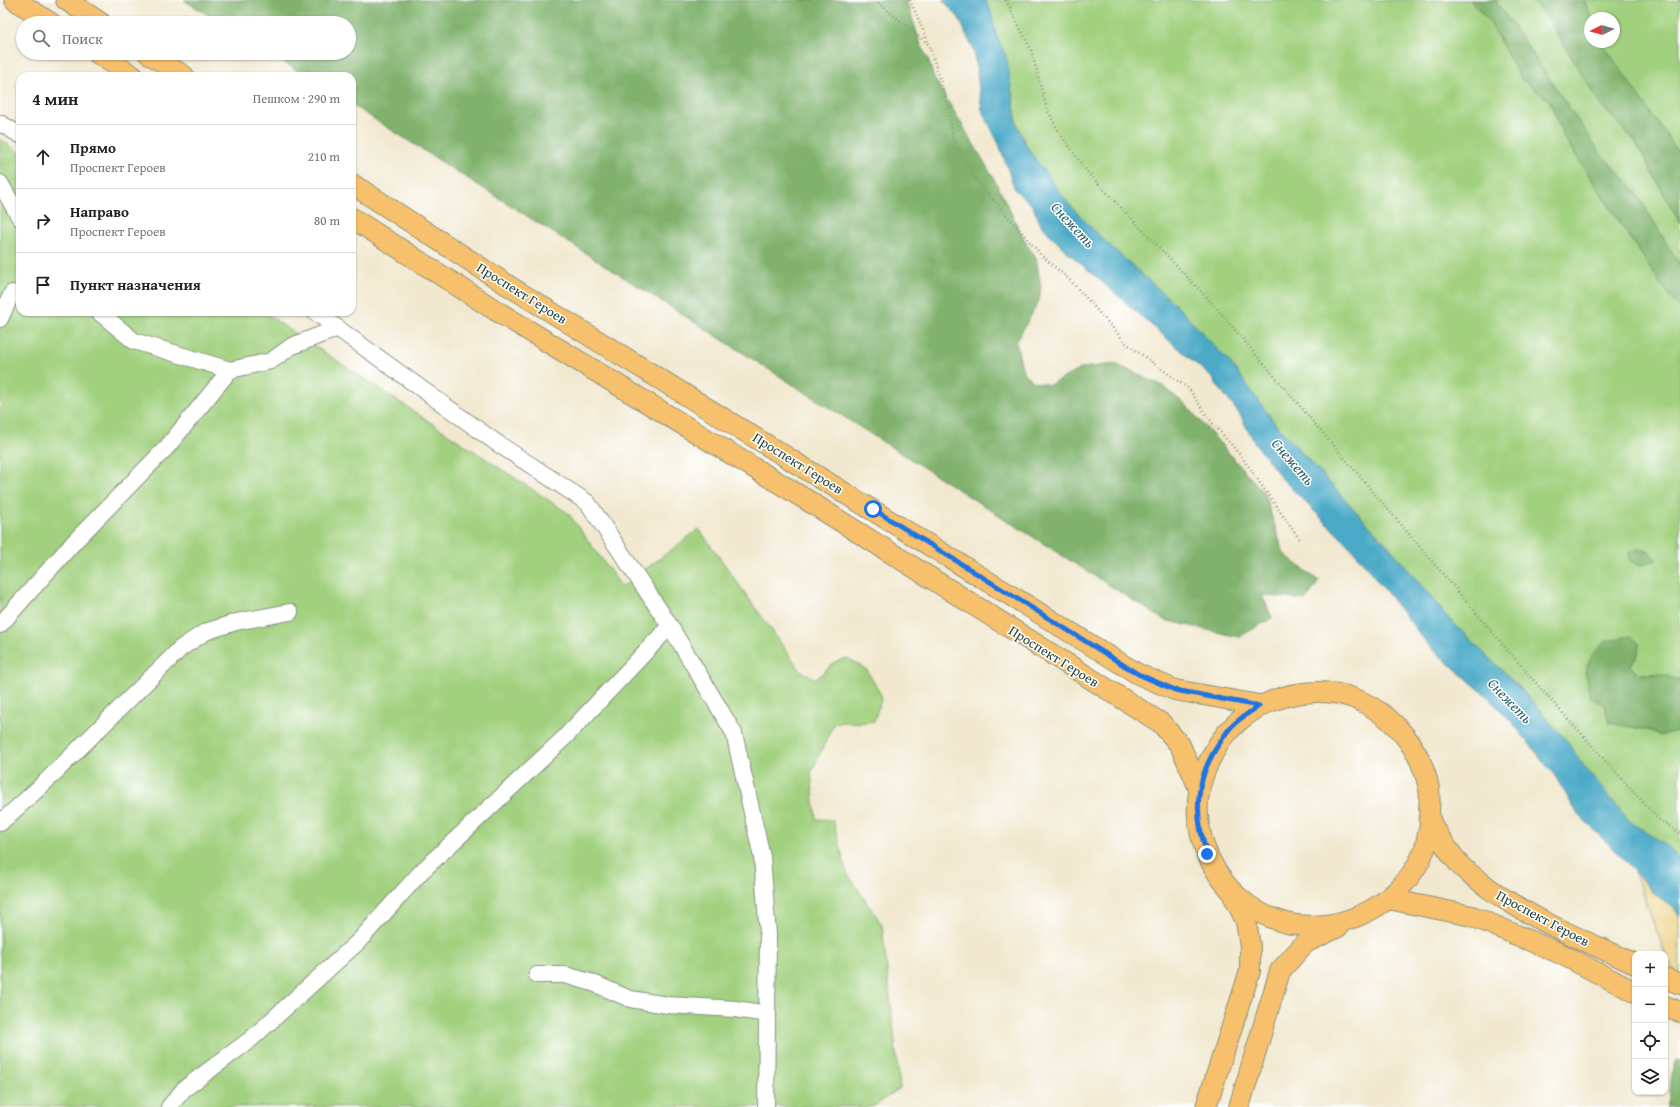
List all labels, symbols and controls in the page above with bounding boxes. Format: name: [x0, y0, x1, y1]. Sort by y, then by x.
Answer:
north arrow: [1584, 12, 1620, 48]
search box: [16, 16, 356, 60]
icon: search: [30, 27, 52, 49]
text: Поиск: [62, 28, 103, 49]
text: 4 мин: [32, 86, 78, 111]
text: Пешком · 290 m: [253, 89, 340, 108]
text: Прямо: [70, 137, 116, 158]
icon: ahead: [32, 146, 54, 168]
text: 210 m: [308, 147, 340, 166]
text: Проспект Героев: [70, 158, 166, 177]
water label: Снежеть: [1047, 197, 1100, 252]
text: Направо: [70, 201, 129, 222]
icon: right: [32, 210, 54, 232]
text: 80 m: [314, 211, 340, 230]
text: Проспект Героев: [70, 222, 166, 241]
street label: Проспект Героев: [473, 257, 571, 329]
icon: arrive: [32, 274, 54, 296]
text: Пункт назначения: [70, 274, 201, 295]
street label: Проспект Героев: [749, 427, 847, 499]
water label: Снежеть: [1267, 434, 1320, 490]
route start: [864, 500, 882, 518]
street label: Проспект Героев: [1005, 620, 1103, 692]
water label: Снежеть: [1483, 673, 1537, 728]
route end: [1198, 845, 1216, 863]
street label: Проспект Героев: [1493, 885, 1593, 951]
map controls: [1632, 951, 1668, 1095]
button: +: [1632, 951, 1668, 987]
button: −: [1632, 987, 1668, 1023]
button: locate: [1632, 1023, 1668, 1059]
button: layers: [1632, 1059, 1668, 1095]

